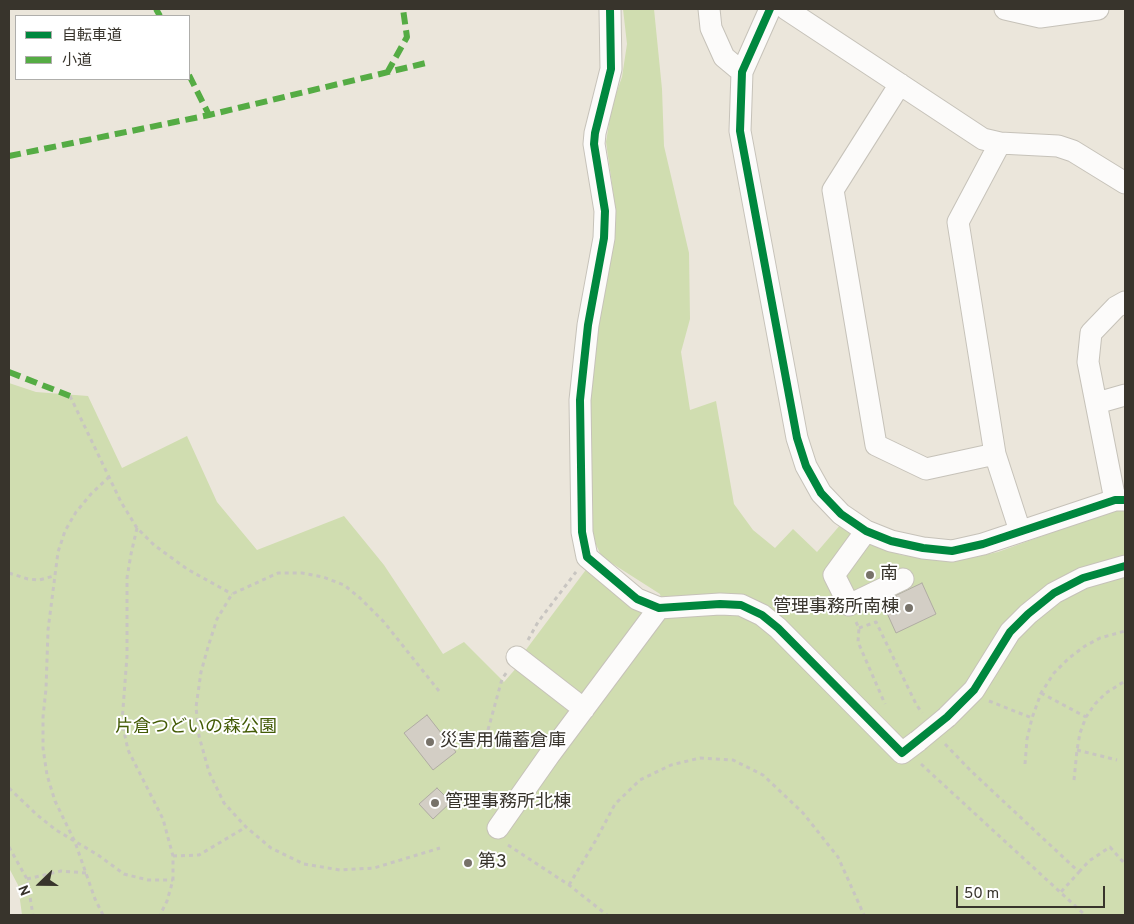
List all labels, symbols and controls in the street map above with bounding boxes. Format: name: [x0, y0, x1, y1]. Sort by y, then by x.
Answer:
legend: [15, 15, 190, 80]
text: 自転車道: [62, 27, 122, 46]
text: 小道: [62, 52, 92, 71]
place label: 南: [880, 564, 898, 586]
marker: 南: [864, 569, 876, 581]
place label: 管理事務所南棟: [773, 597, 899, 619]
marker: 管理事務所南棟: [903, 602, 915, 614]
park label: 片倉つどいの森公園: [115, 717, 277, 739]
place label: 災害用備蓄倉庫: [440, 731, 566, 753]
marker: 災害用備蓄倉庫: [424, 736, 436, 748]
place label: 管理事務所北棟: [445, 792, 571, 814]
marker: 管理事務所北棟: [429, 797, 441, 809]
place label: 第3: [478, 852, 507, 874]
marker: 第3: [462, 857, 474, 869]
north arrow: [15, 859, 65, 909]
scale bar: [959, 876, 1108, 908]
text: N: [16, 882, 35, 898]
text: 50 m: [964, 885, 999, 904]

